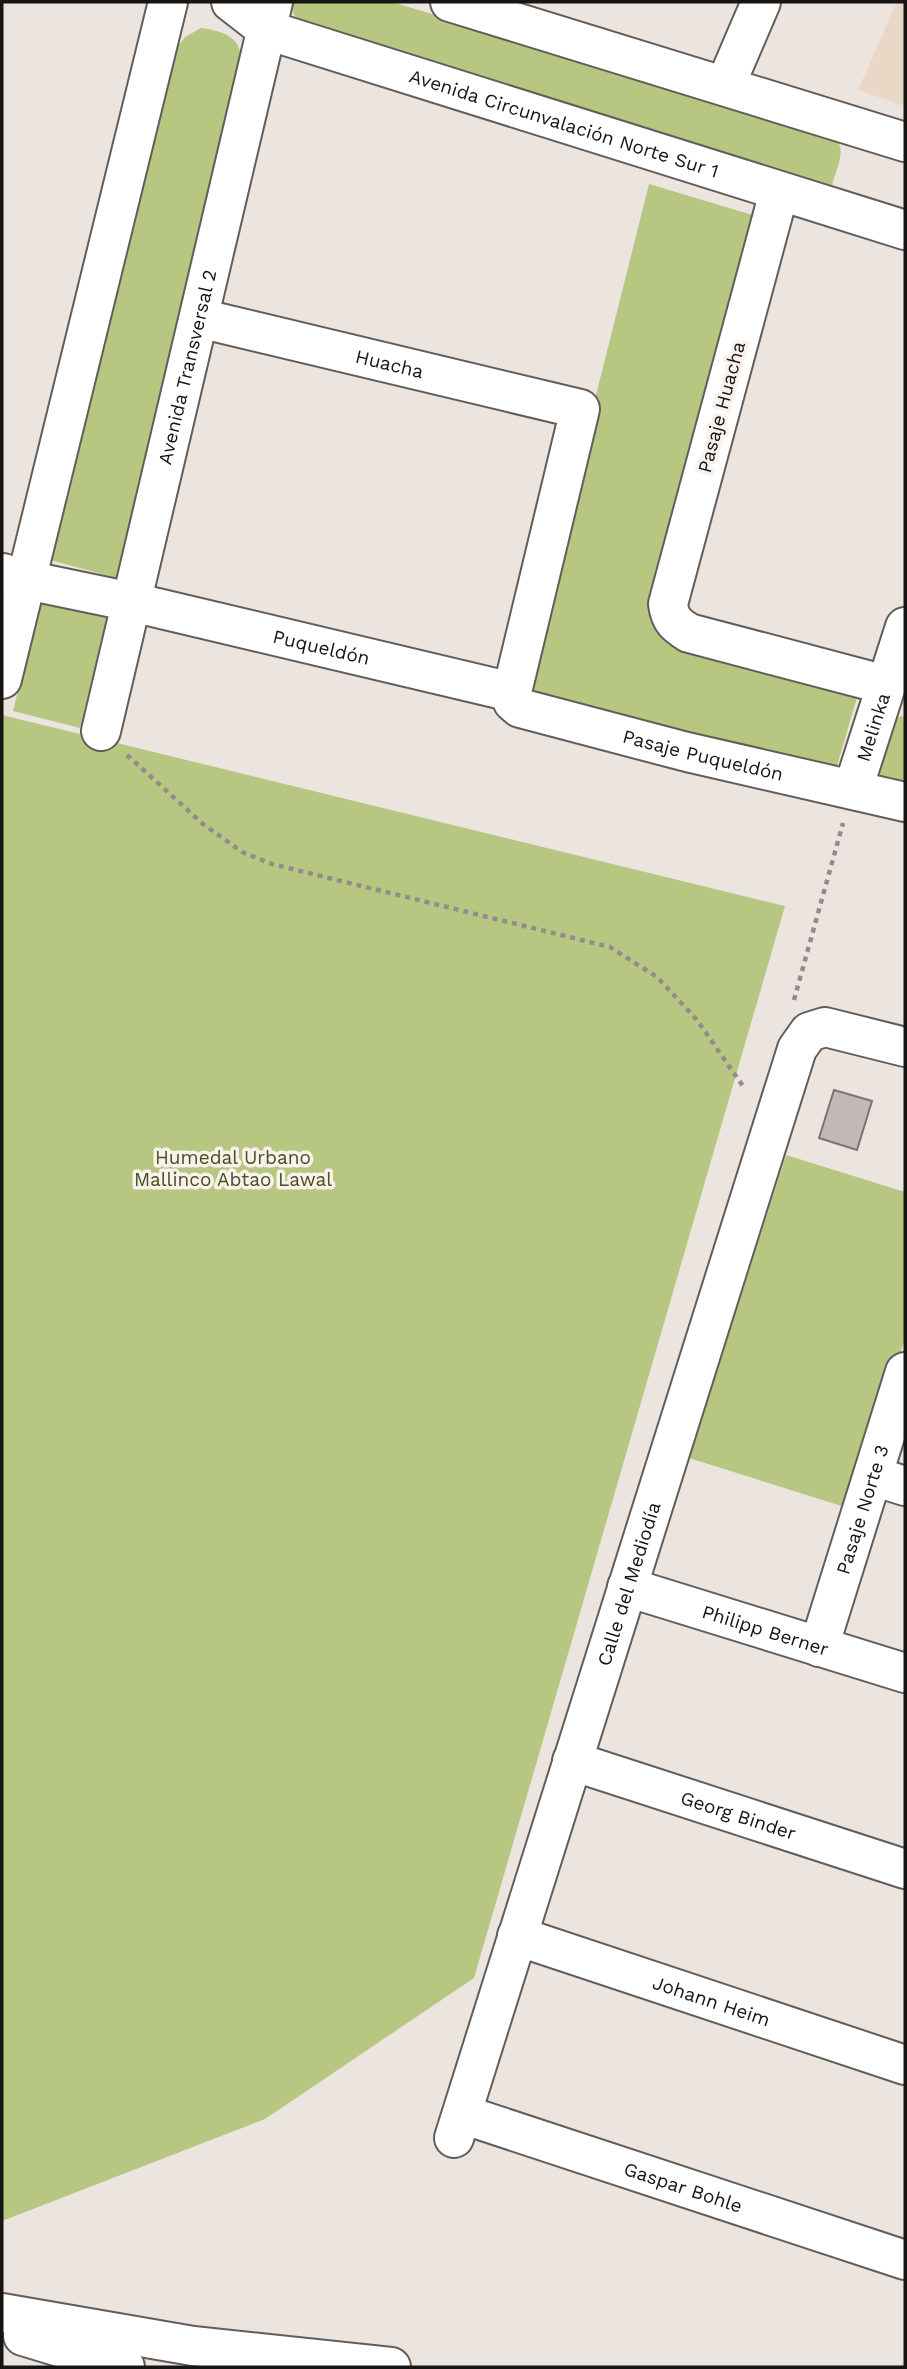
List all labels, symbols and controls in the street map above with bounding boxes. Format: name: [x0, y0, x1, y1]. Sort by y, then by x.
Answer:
street label: Avenida Circunvalación Norte Sur 1: [407, 64, 721, 183]
street label: Avenida Transversal 2: [153, 267, 221, 467]
street label: Pasaje Huacha: [693, 339, 750, 475]
street label: Huacha: [353, 345, 426, 383]
street label: Puqueldón: [271, 625, 372, 670]
street label: Melinka: [852, 690, 895, 765]
street label: Pasaje Puqueldón: [620, 725, 785, 786]
park label: Humedal Urbano Mallinco Abtao Lawal: [134, 1146, 332, 1191]
street label: Pasaje Norte 3: [831, 1442, 894, 1577]
street label: Calle del Mediodía: [592, 1499, 666, 1669]
street label: Philipp Berner: [699, 1600, 832, 1661]
street label: Georg Binder: [678, 1786, 799, 1845]
street label: Johann Heim: [650, 1971, 773, 2031]
street label: Gaspar Bohle: [621, 2157, 745, 2218]

